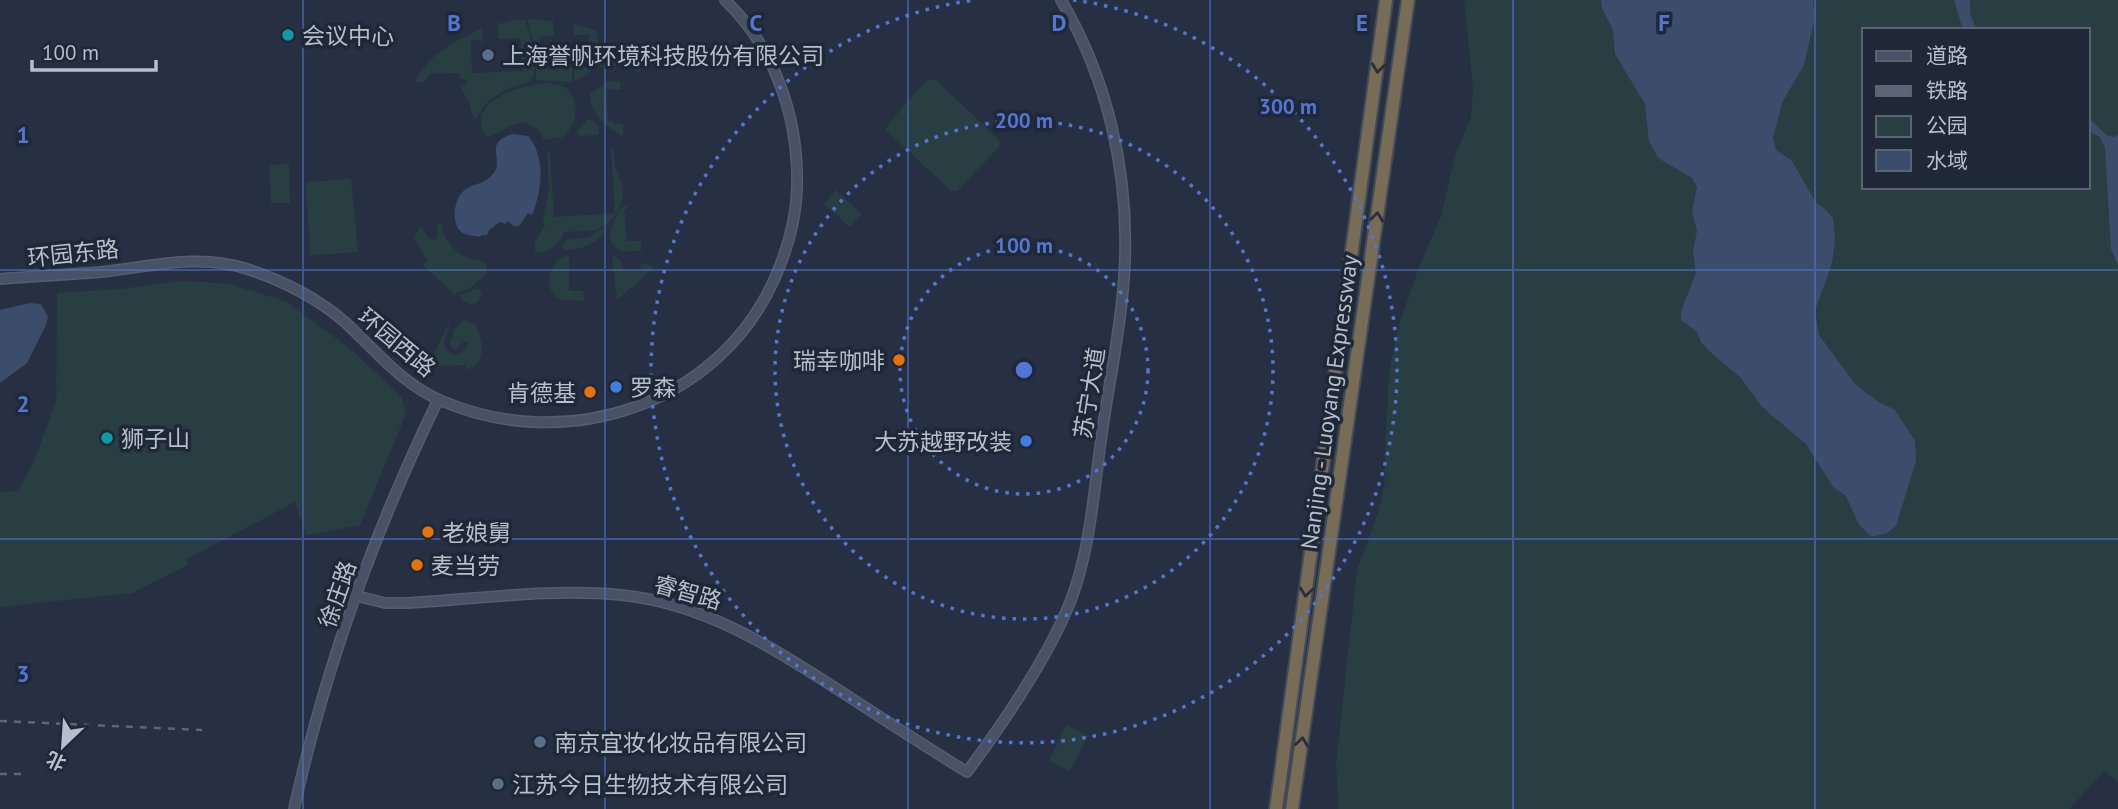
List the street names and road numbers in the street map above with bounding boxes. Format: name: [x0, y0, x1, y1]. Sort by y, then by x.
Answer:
street label: 环园东路: [26, 234, 120, 272]
street label: Nanjing - Luoyang Expressway: [1294, 253, 1364, 551]
street label: 环园西路: [352, 301, 442, 383]
street label: 苏宁大道: [1067, 345, 1111, 441]
street label: 徐庄路: [312, 557, 362, 631]
street label: 睿智路: [651, 569, 725, 615]

